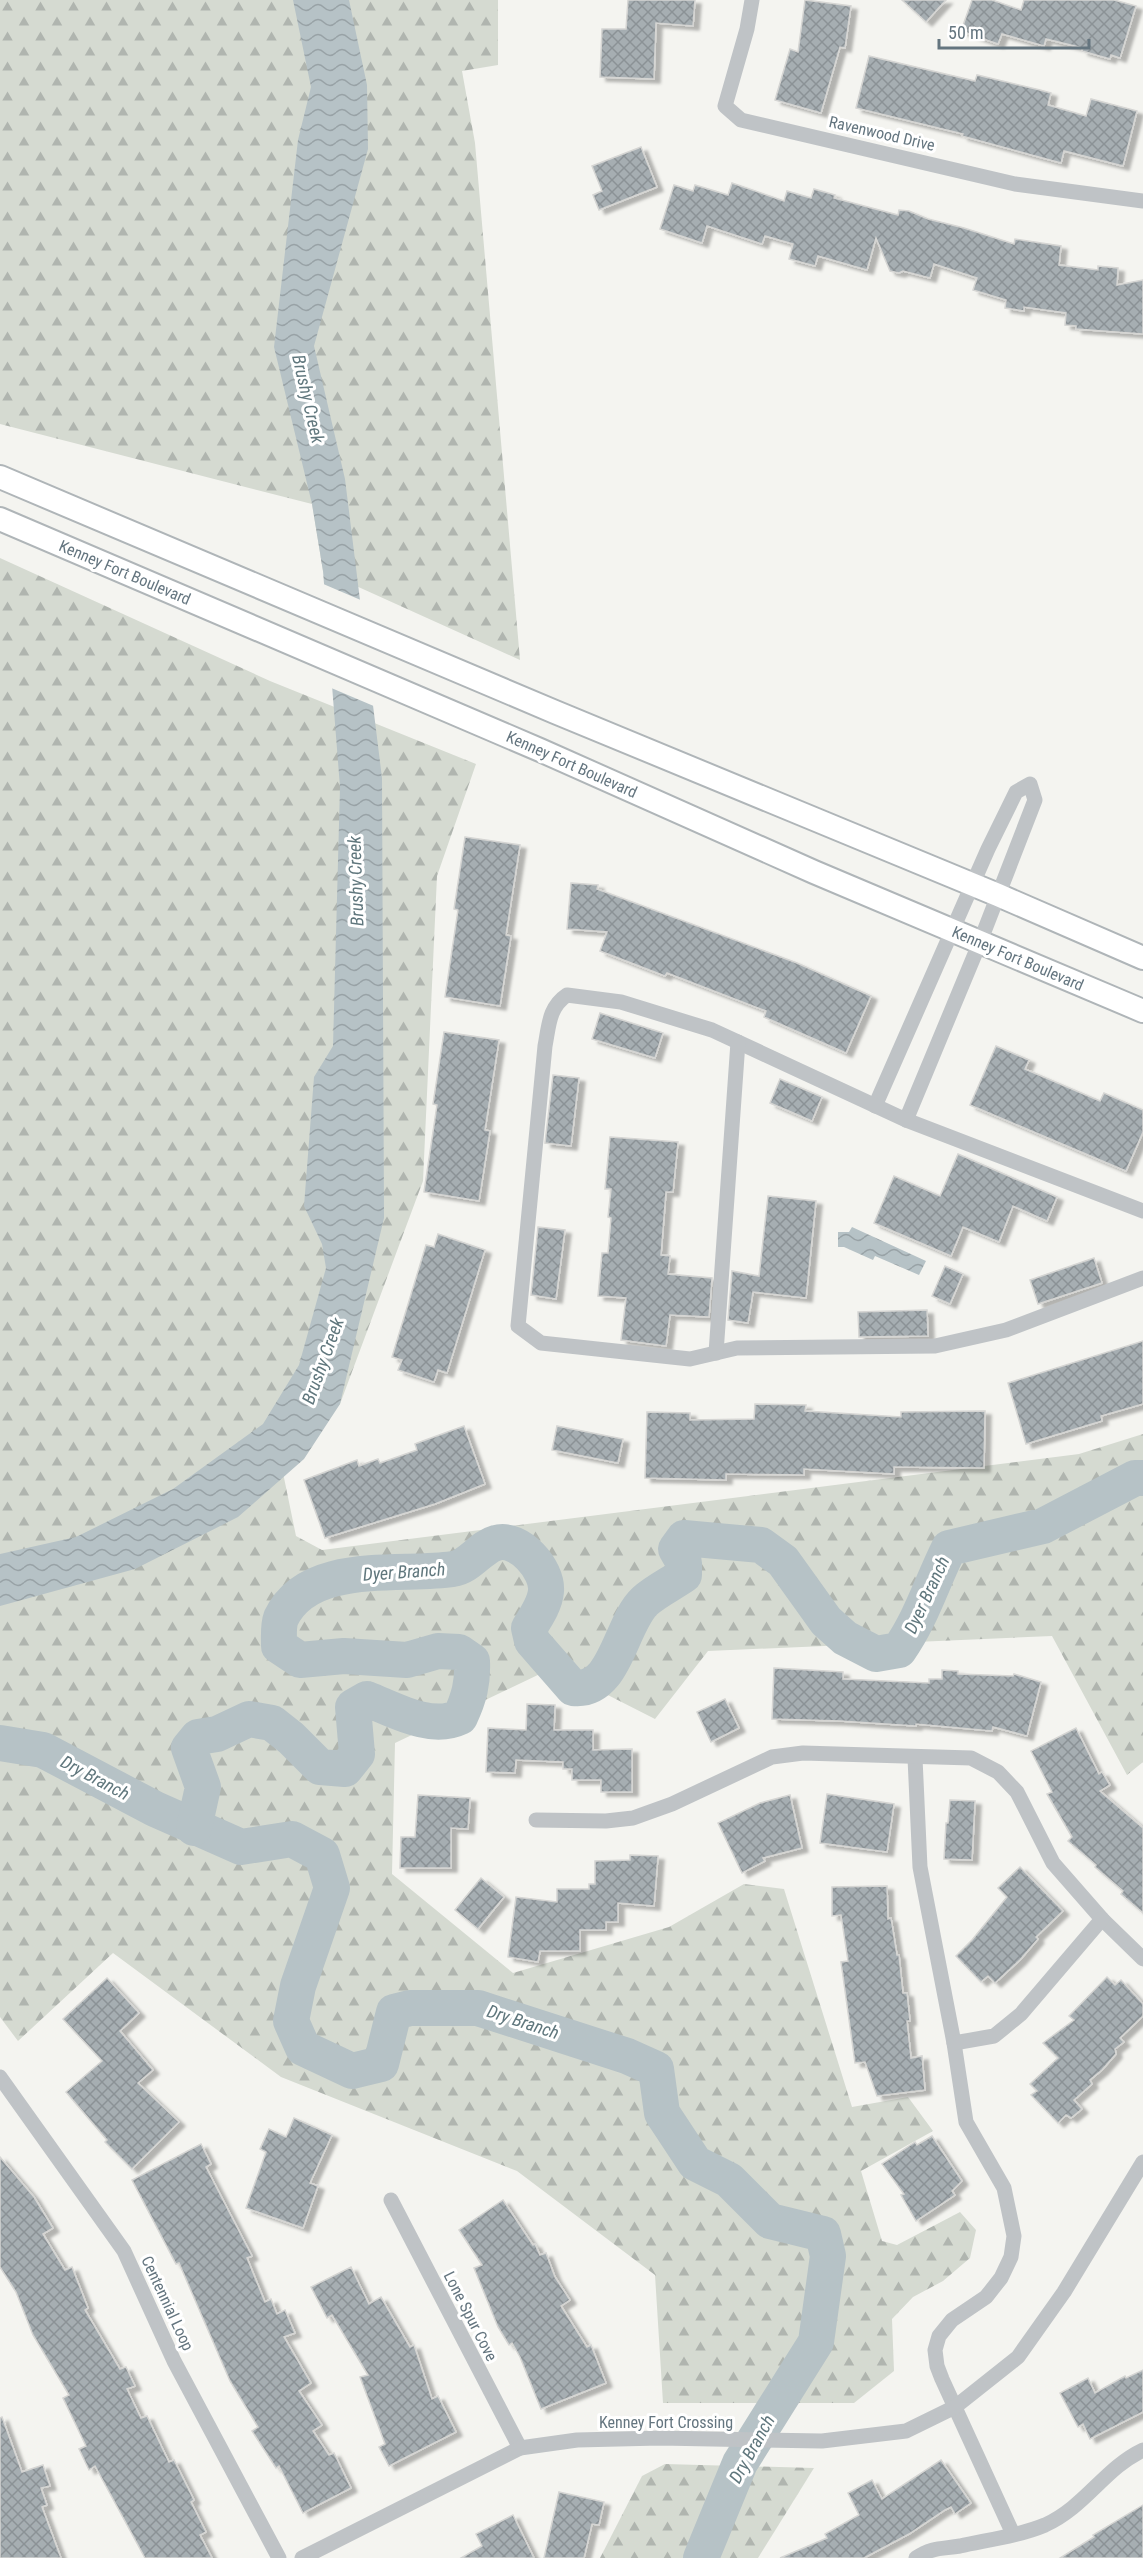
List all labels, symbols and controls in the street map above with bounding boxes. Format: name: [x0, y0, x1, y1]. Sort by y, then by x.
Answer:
scale bar: [939, 12, 1089, 50]
text: 50 m: [948, 22, 983, 43]
street label: Ravenwood Drive: [827, 112, 937, 155]
water label: Brushy Creek: [288, 353, 329, 446]
street label: Kenney Fort Boulevard: [56, 536, 193, 609]
street label: Kenney Fort Boulevard: [503, 727, 640, 802]
water label: Brushy Creek: [343, 834, 368, 927]
street label: Kenney Fort Boulevard: [949, 922, 1086, 995]
water label: Brushy Creek: [297, 1314, 348, 1407]
water label: Dyer Branch: [900, 1553, 954, 1637]
water label: Dyer Branch: [362, 1558, 446, 1585]
water label: Dry Branch: [57, 1751, 133, 1804]
water label: Dry Branch: [484, 2000, 562, 2043]
street label: Centennial Loop: [137, 2253, 198, 2354]
street label: Lone Spur Cove: [440, 2268, 501, 2364]
water label: Dry Branch: [724, 2411, 779, 2486]
street label: Kenney Fort Crossing: [599, 2413, 733, 2432]

